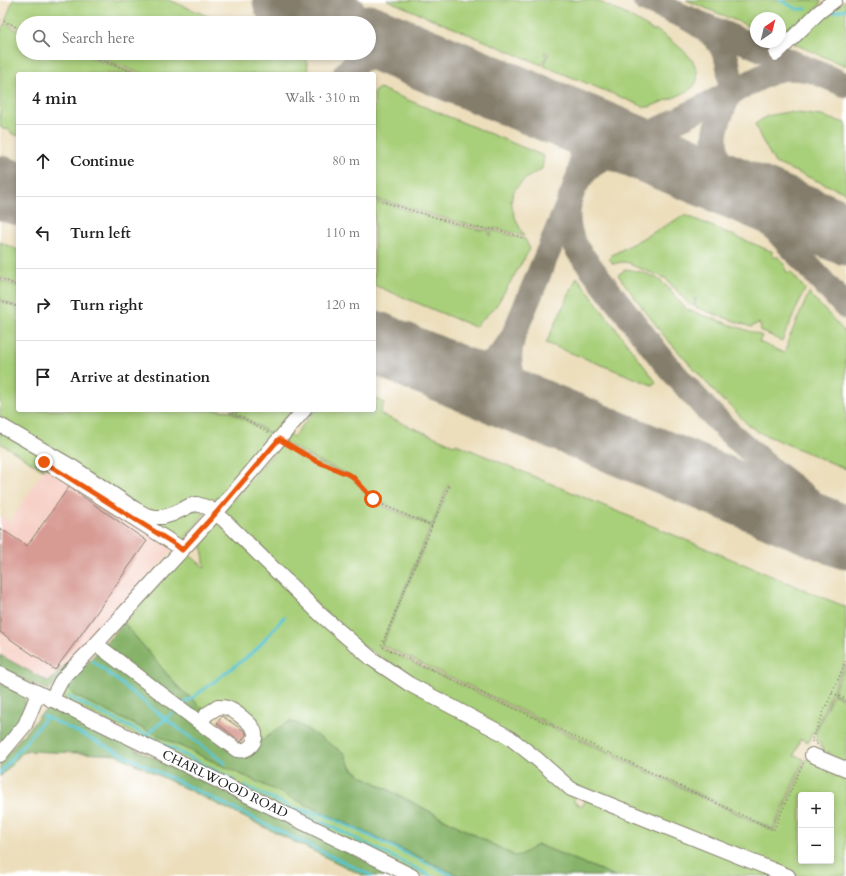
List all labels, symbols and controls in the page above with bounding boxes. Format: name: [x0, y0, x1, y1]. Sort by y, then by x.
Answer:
north arrow: [750, 12, 786, 48]
search box: [16, 16, 376, 60]
icon: search: [30, 27, 52, 49]
text: Search here: [62, 28, 135, 48]
text: 4 min: [32, 87, 77, 110]
text: Walk · 310 m: [285, 89, 360, 107]
icon: ahead: [32, 150, 54, 172]
text: Continue: [70, 151, 135, 171]
text: 80 m: [332, 152, 360, 170]
icon: left: [32, 222, 54, 244]
text: Turn left: [70, 223, 131, 243]
text: 110 m: [326, 224, 360, 242]
icon: right: [32, 294, 54, 316]
text: Turn right: [70, 295, 143, 315]
text: 120 m: [326, 296, 360, 314]
icon: arrive: [32, 366, 54, 388]
text: Arrive at destination: [70, 367, 210, 387]
route end: [35, 453, 53, 471]
route start: [364, 490, 382, 508]
street label: CHARLWOOD ROAD: [159, 746, 291, 822]
map controls: [798, 792, 834, 864]
button: +: [798, 792, 834, 828]
button: −: [798, 828, 834, 864]

